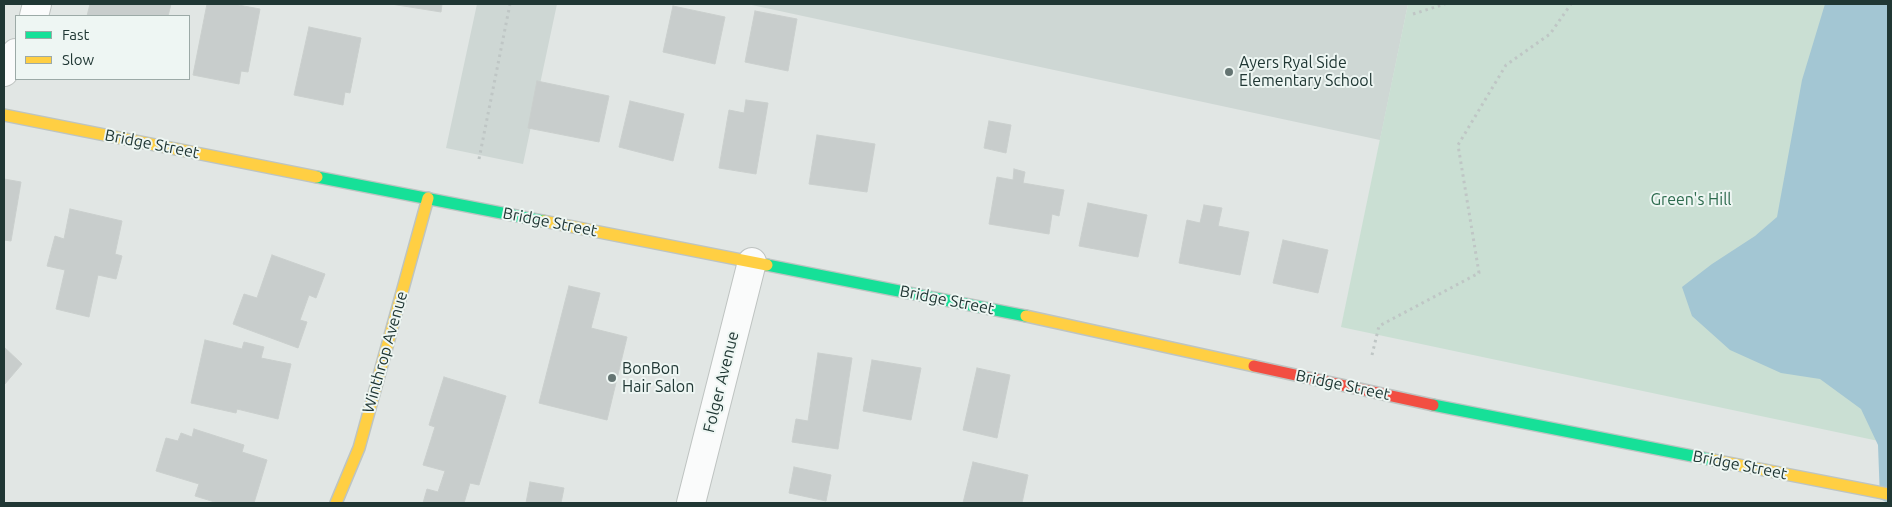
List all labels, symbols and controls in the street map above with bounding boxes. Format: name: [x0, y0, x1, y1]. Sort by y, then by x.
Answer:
legend: [15, 15, 190, 80]
text: Fast: [62, 26, 89, 43]
text: Slow: [62, 51, 94, 68]
place label: Ayers Ryal Side Elementary School: [1239, 53, 1373, 91]
marker: Ayers Ryal Side Elementary School: [1223, 66, 1235, 78]
street label: Bridge Street: [103, 125, 201, 163]
park label: Green's Hill: [1650, 190, 1732, 210]
street label: Bridge Street: [501, 203, 599, 241]
street label: Bridge Street: [898, 281, 996, 319]
street label: Winthrop Avenue: [358, 289, 412, 415]
street label: Folger Avenue: [699, 329, 743, 435]
place label: BonBon Hair Salon: [622, 359, 694, 397]
street label: Bridge Street: [1294, 366, 1392, 404]
marker: BonBon Hair Salon: [606, 372, 618, 384]
street label: Bridge Street: [1691, 446, 1789, 484]

